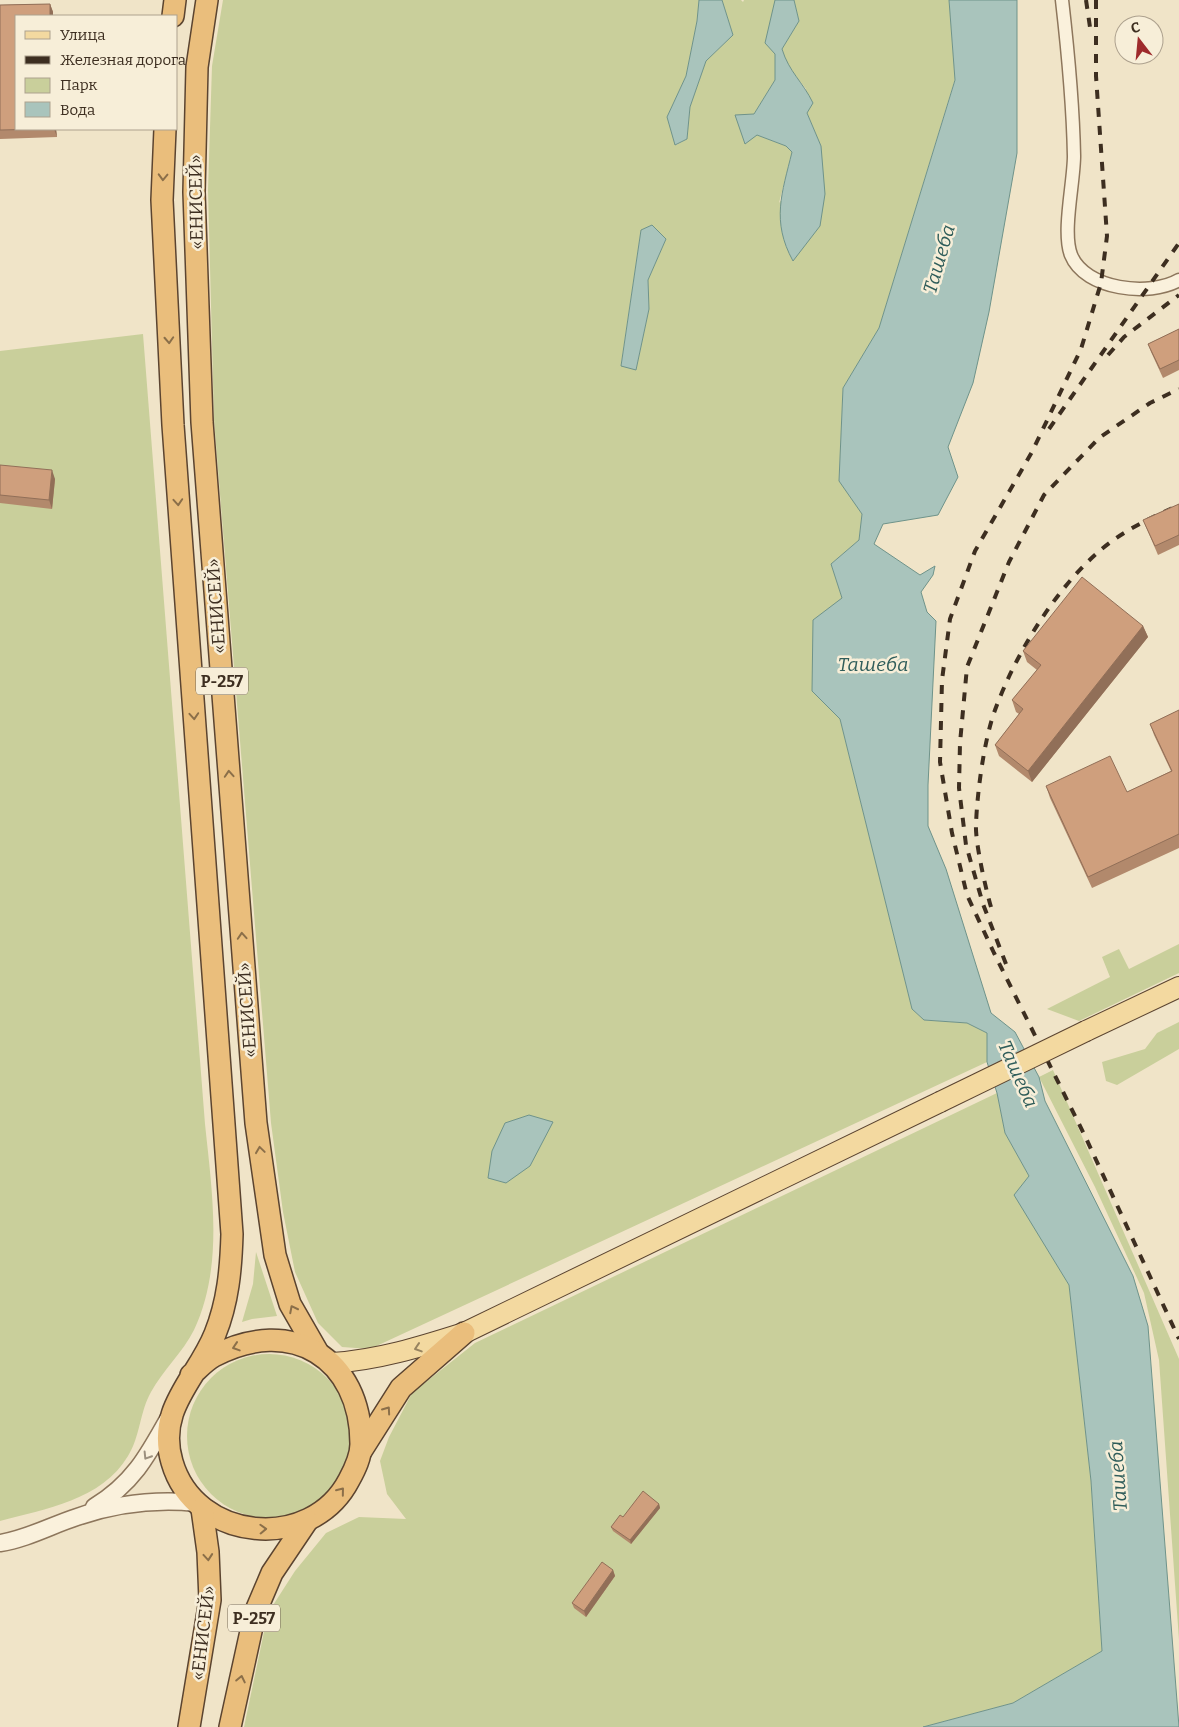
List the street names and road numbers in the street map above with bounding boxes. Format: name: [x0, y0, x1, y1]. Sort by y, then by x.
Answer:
street label: «ЕНИСЕЙ»: [184, 154, 208, 250]
street label: «ЕНИСЕЙ»: [202, 558, 230, 654]
road number: Р-257: [196, 668, 248, 694]
street label: «ЕНИСЕЙ»: [233, 962, 261, 1058]
street label: «ЕНИСЕЙ»: [186, 1584, 220, 1682]
road number: Р-257: [228, 1605, 280, 1632]

